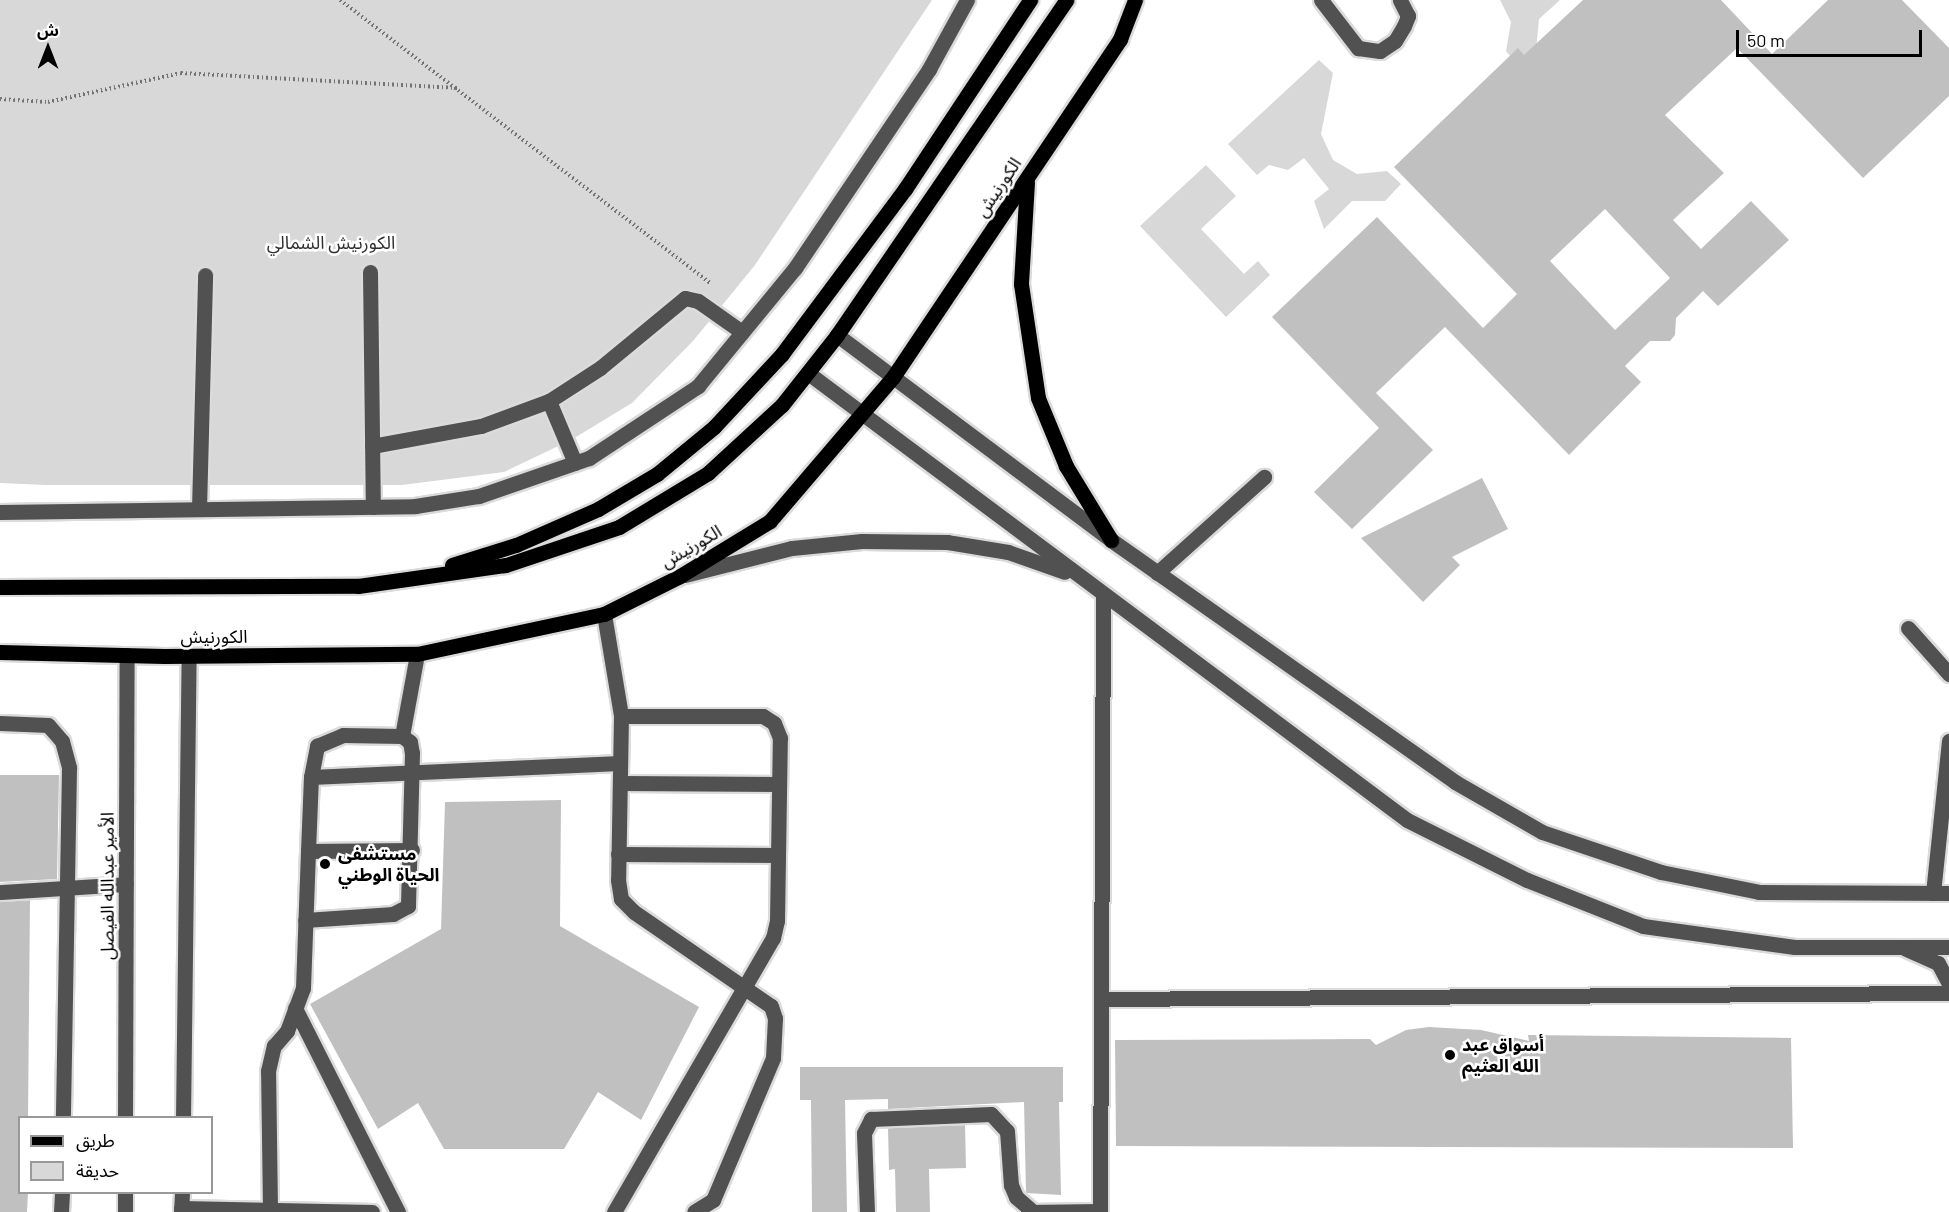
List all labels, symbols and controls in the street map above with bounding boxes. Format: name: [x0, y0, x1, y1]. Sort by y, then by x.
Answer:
north arrow: [18, 18, 78, 78]
scale bar: [1739, 18, 1925, 56]
text: ش: [37, 20, 59, 39]
text: 50 m: [1747, 29, 1785, 51]
street label: الكورنيش: [970, 153, 1026, 221]
park label: الكورنيش الشمالي: [267, 231, 395, 253]
street label: الكورنيش: [657, 520, 725, 572]
street label: الكورنيش: [180, 625, 248, 647]
street label: الأمير عبدالله الفيصل: [96, 812, 118, 960]
place label: مستشفى الحياة الوطني: [338, 843, 439, 886]
marker: مستشفى الحياة الوطني: [316, 855, 334, 873]
place label: أسواق عبد الله العثيم: [1462, 1034, 1544, 1076]
marker: أسواق عبد الله العثيم: [1443, 1048, 1457, 1062]
legend: [18, 1116, 213, 1194]
text: طريق: [76, 1129, 115, 1151]
text: حديقة: [76, 1159, 119, 1181]

